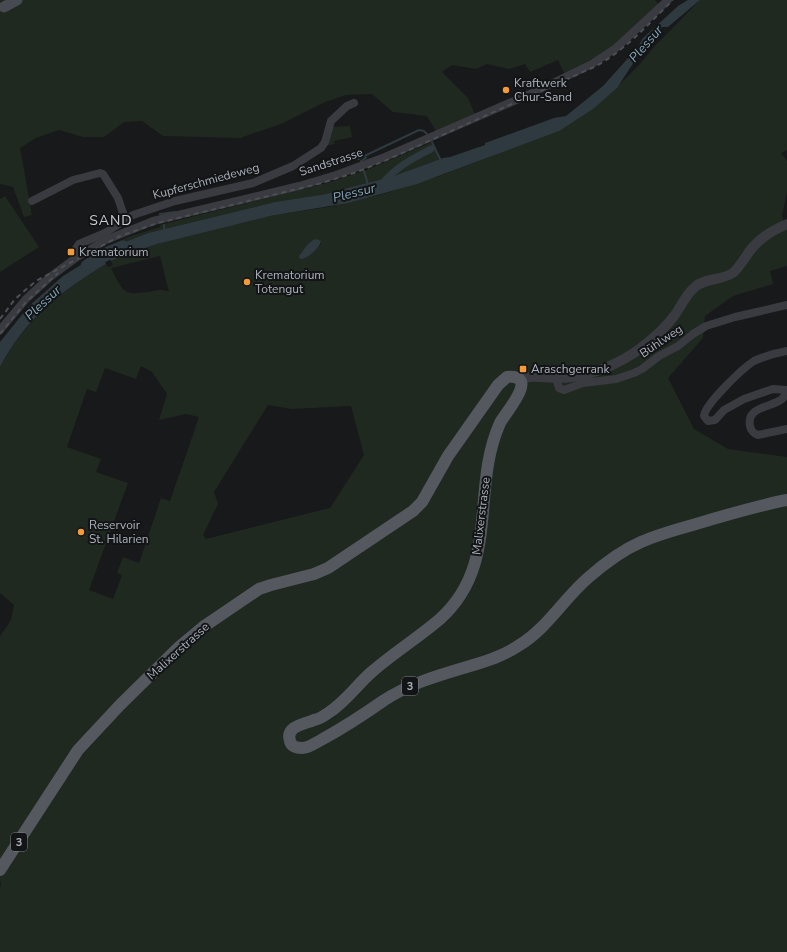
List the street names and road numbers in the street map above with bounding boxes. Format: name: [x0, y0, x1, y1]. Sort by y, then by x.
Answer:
street label: Sandstrasse: [297, 144, 365, 180]
street label: Kupferschmiedeweg: [151, 159, 261, 203]
street label: Bühlweg: [636, 321, 686, 361]
street label: Malixerstrasse: [468, 476, 494, 556]
street label: Malixerstrasse: [144, 619, 212, 683]
road number: 3: [402, 677, 418, 695]
road number: 3: [11, 833, 27, 851]

